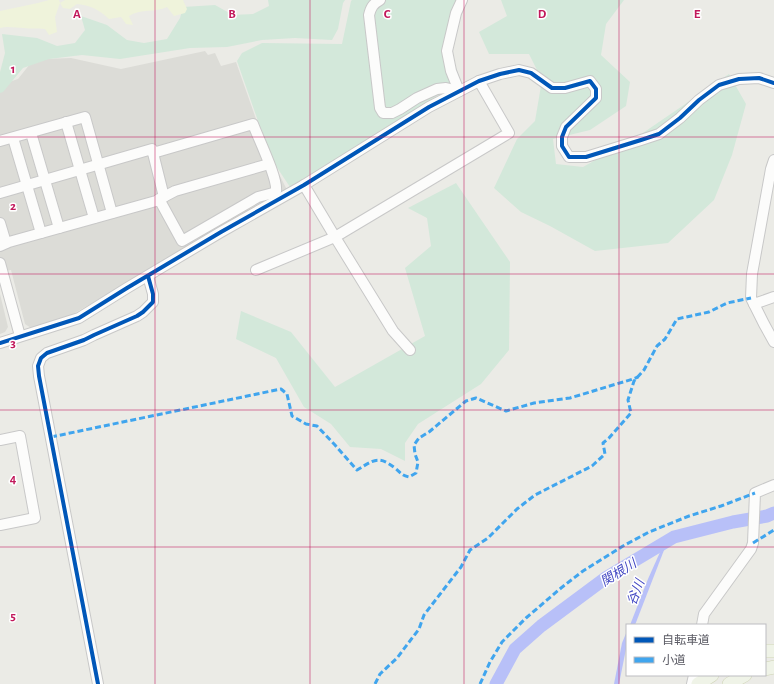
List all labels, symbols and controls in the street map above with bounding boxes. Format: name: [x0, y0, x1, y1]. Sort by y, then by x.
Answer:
text: A: [73, 8, 81, 21]
text: B: [228, 8, 236, 21]
text: C: [384, 8, 391, 21]
text: D: [538, 8, 547, 21]
text: E: [694, 8, 701, 21]
text: 1: [11, 63, 15, 76]
text: 2: [10, 200, 16, 213]
text: 3: [10, 337, 16, 350]
text: 4: [10, 473, 17, 486]
water label: 関根川: [598, 556, 640, 589]
water label: 谷川: [625, 576, 648, 607]
text: 5: [10, 610, 16, 623]
legend: [626, 624, 766, 676]
text: 自転車道: [662, 633, 710, 646]
text: 小道: [662, 653, 686, 666]

